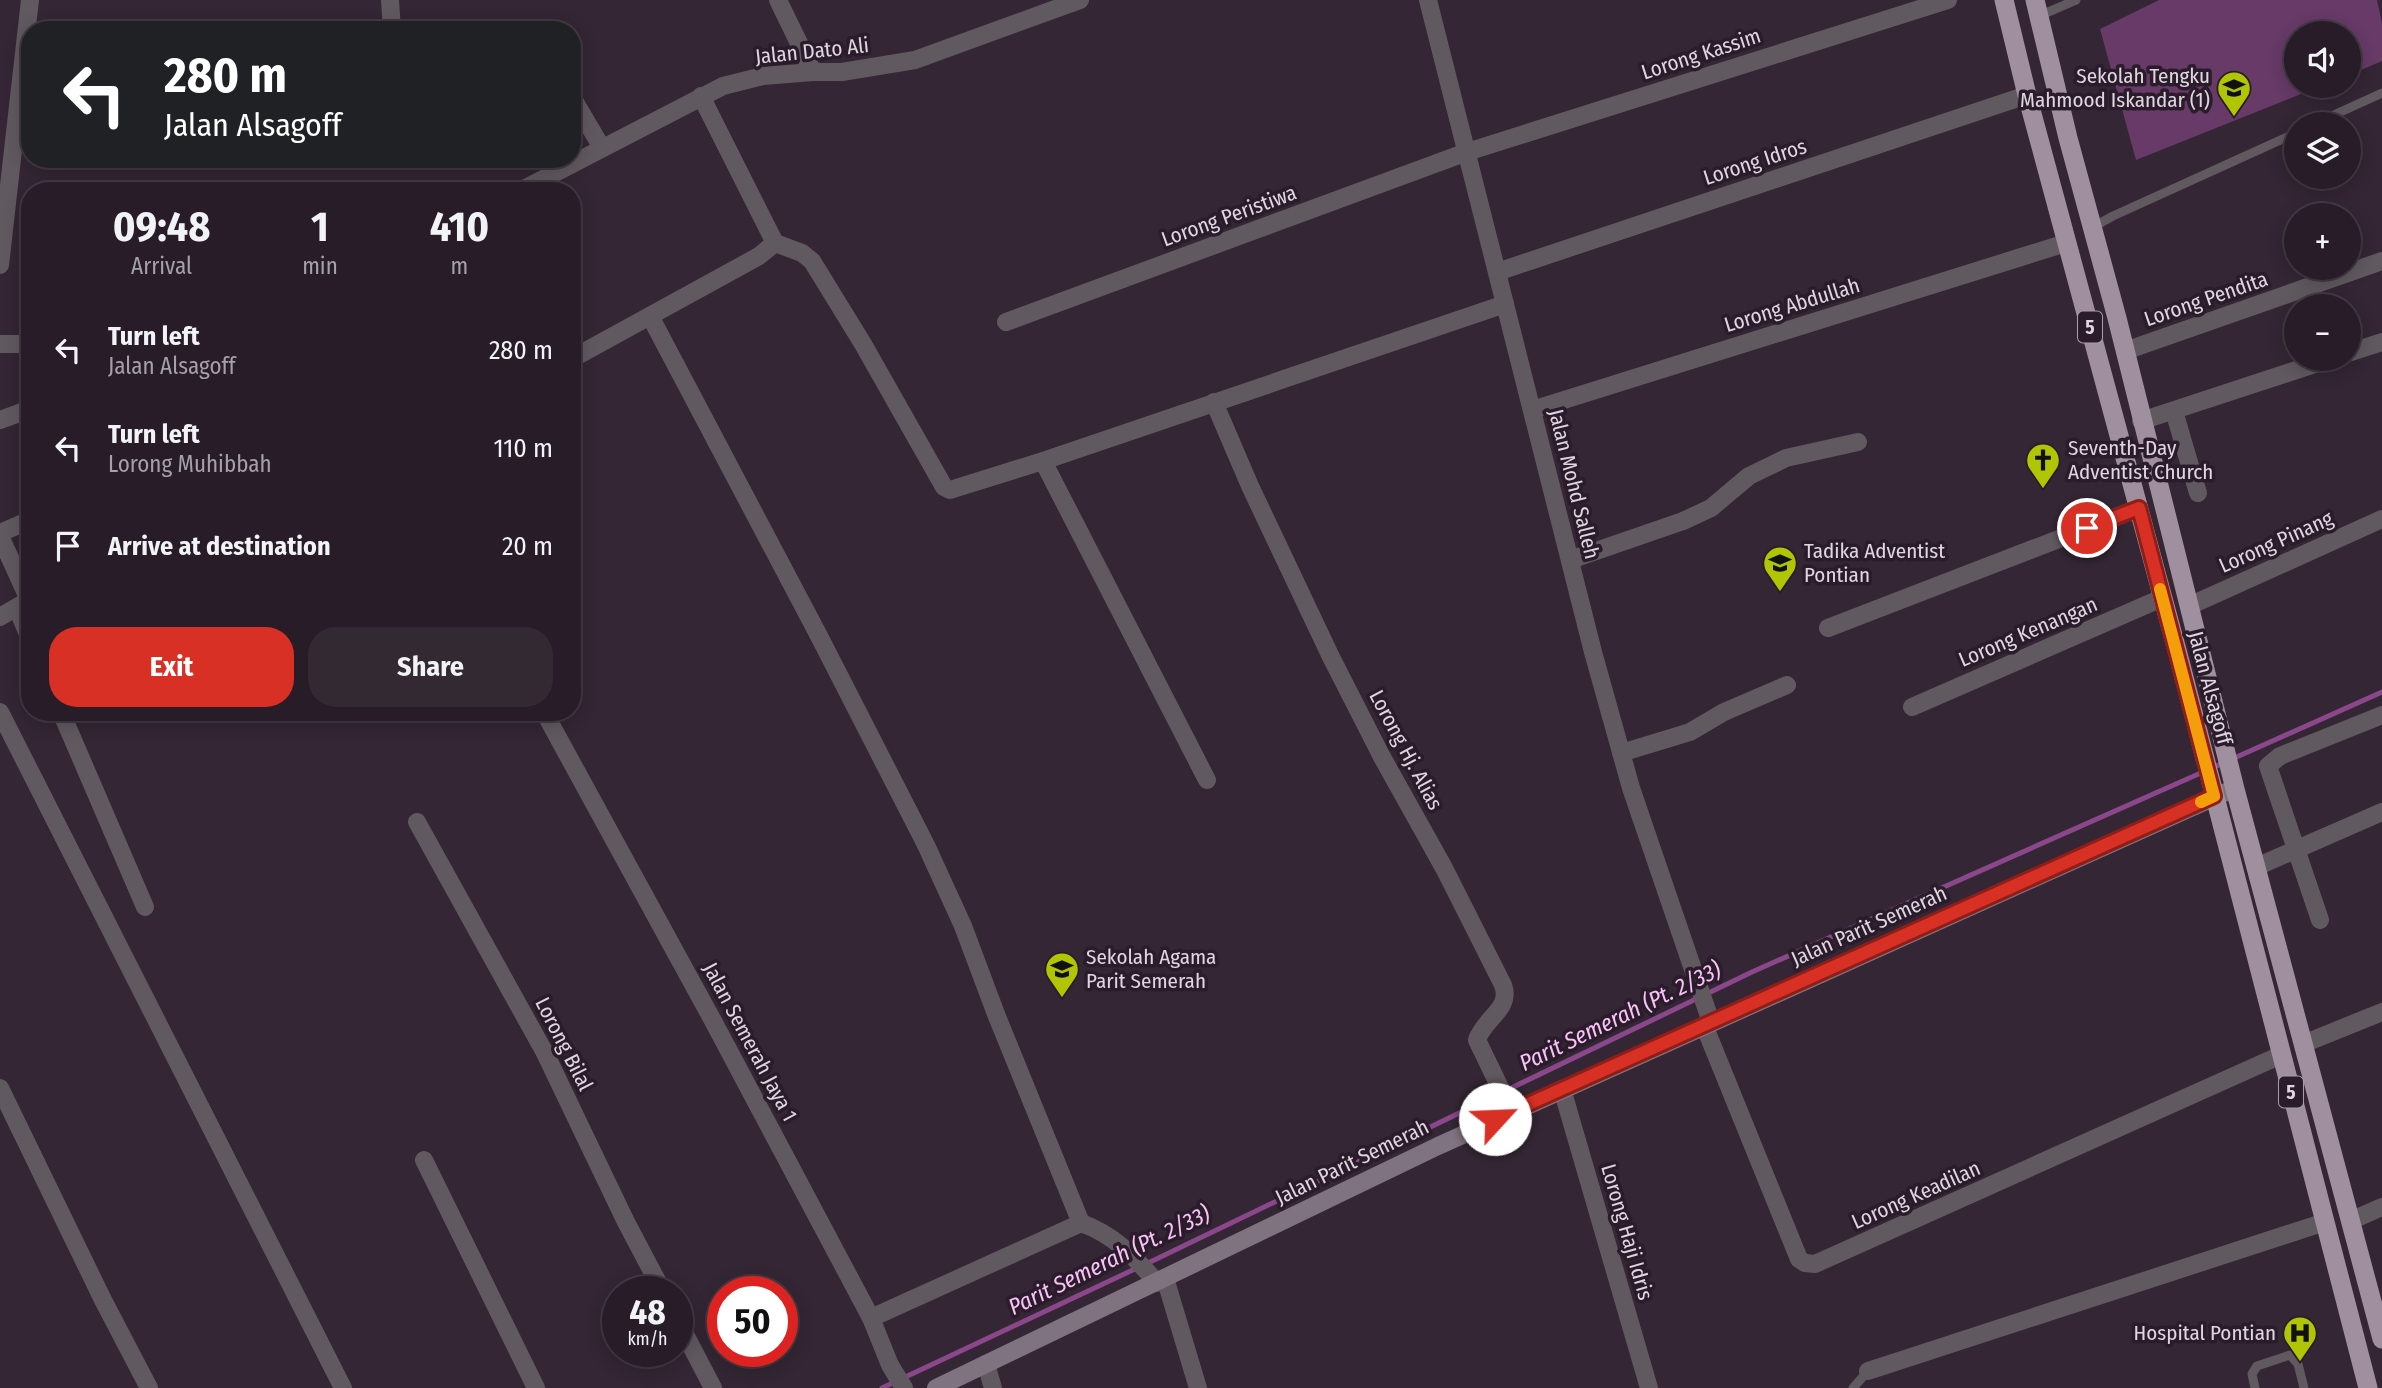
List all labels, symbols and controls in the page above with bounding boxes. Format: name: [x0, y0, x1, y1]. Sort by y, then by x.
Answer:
map controls: [2284, 21, 2361, 371]
button: sound: [2284, 21, 2361, 98]
street label: Lorong Kassim: [1638, 23, 1764, 85]
street label: Jalan Dato Ali: [754, 32, 870, 70]
text: 280 m: [164, 46, 287, 105]
icon: left: [49, 49, 140, 140]
place label: Sekolah Tengku Mahmood Iskandar (1): [2020, 63, 2210, 113]
school or university icon: Sekolah Tengku Mahmood Iskandar (1): [2215, 69, 2253, 118]
text: Jalan Alsagoff: [164, 106, 341, 144]
button: layers: [2284, 112, 2361, 189]
street label: Lorong Idros: [1700, 133, 1810, 191]
street label: Lorong Peristiwa: [1158, 180, 1300, 252]
text: 09:48: [113, 202, 210, 252]
text: 1: [311, 202, 329, 252]
text: 410: [430, 202, 489, 252]
button: +: [2284, 203, 2361, 280]
text: Arrival: [131, 252, 192, 280]
text: min: [302, 252, 338, 280]
text: m: [451, 252, 468, 280]
street label: Lorong Pendita: [2141, 266, 2271, 332]
street label: Lorong Abdullah: [1721, 272, 1863, 338]
button: −: [2284, 294, 2361, 371]
road number: 5: [2078, 312, 2102, 342]
text: Turn left: [108, 321, 200, 352]
icon: left: [49, 331, 87, 369]
text: 280 m: [489, 335, 553, 366]
text: Jalan Alsagoff: [108, 352, 236, 380]
street label: Jalan Mohd Salleh: [1543, 406, 1605, 562]
text: Turn left: [108, 419, 200, 450]
icon: left: [49, 429, 87, 467]
text: 110 m: [493, 433, 553, 464]
place label: Seventh-Day Adventist Church: [2068, 435, 2213, 485]
church icon: Seventh-Day Adventist Church: [2024, 441, 2062, 490]
text: Lorong Muhibbah: [108, 450, 272, 478]
pin: [2057, 498, 2117, 558]
street label: Lorong Pinang: [2215, 505, 2337, 579]
icon: arrive: [2068, 509, 2106, 547]
icon: arrive: [49, 527, 87, 565]
text: Arrive at destination: [108, 531, 331, 562]
text: 20 m: [502, 531, 553, 562]
place label: Tadika Adventist Pontian: [1804, 538, 1945, 588]
school or university icon: Tadika Adventist Pontian: [1761, 544, 1799, 593]
street label: Lorong Kenangan: [1955, 591, 2101, 673]
button: Exit: [49, 627, 294, 707]
button: Share: [308, 627, 553, 707]
street label: Jalan Alsagoff: [2182, 628, 2238, 749]
street label: Lorong Hj. Alias: [1364, 686, 1448, 814]
street label: Jalan Parit Semerah: [1787, 880, 1951, 972]
place label: Sekolah Agama Parit Semerah: [1086, 944, 1216, 994]
school or university icon: Sekolah Agama Parit Semerah: [1043, 950, 1081, 999]
water label: Parit Semerah (Pt. 2/33): [1515, 955, 1726, 1077]
street label: Jalan Semerah Jaya 1: [697, 958, 803, 1126]
street label: Lorong Bilal: [529, 993, 599, 1095]
road number: 5: [2279, 1076, 2303, 1108]
position arrow: [1458, 1082, 1532, 1156]
street label: Jalan Parit Semerah: [1271, 1114, 1433, 1210]
street label: Lorong Keadilan: [1848, 1155, 1984, 1235]
street label: Lorong Haji Idris: [1595, 1161, 1659, 1303]
water label: Parit Semerah (Pt. 2/33): [1004, 1199, 1215, 1321]
speed limit sign: 50: [707, 1276, 798, 1367]
text: 48: [629, 1291, 666, 1333]
hospital icon: Hospital Pontian: [2281, 1314, 2319, 1363]
place label: Hospital Pontian: [2134, 1320, 2276, 1346]
text: km/h: [627, 1328, 668, 1350]

